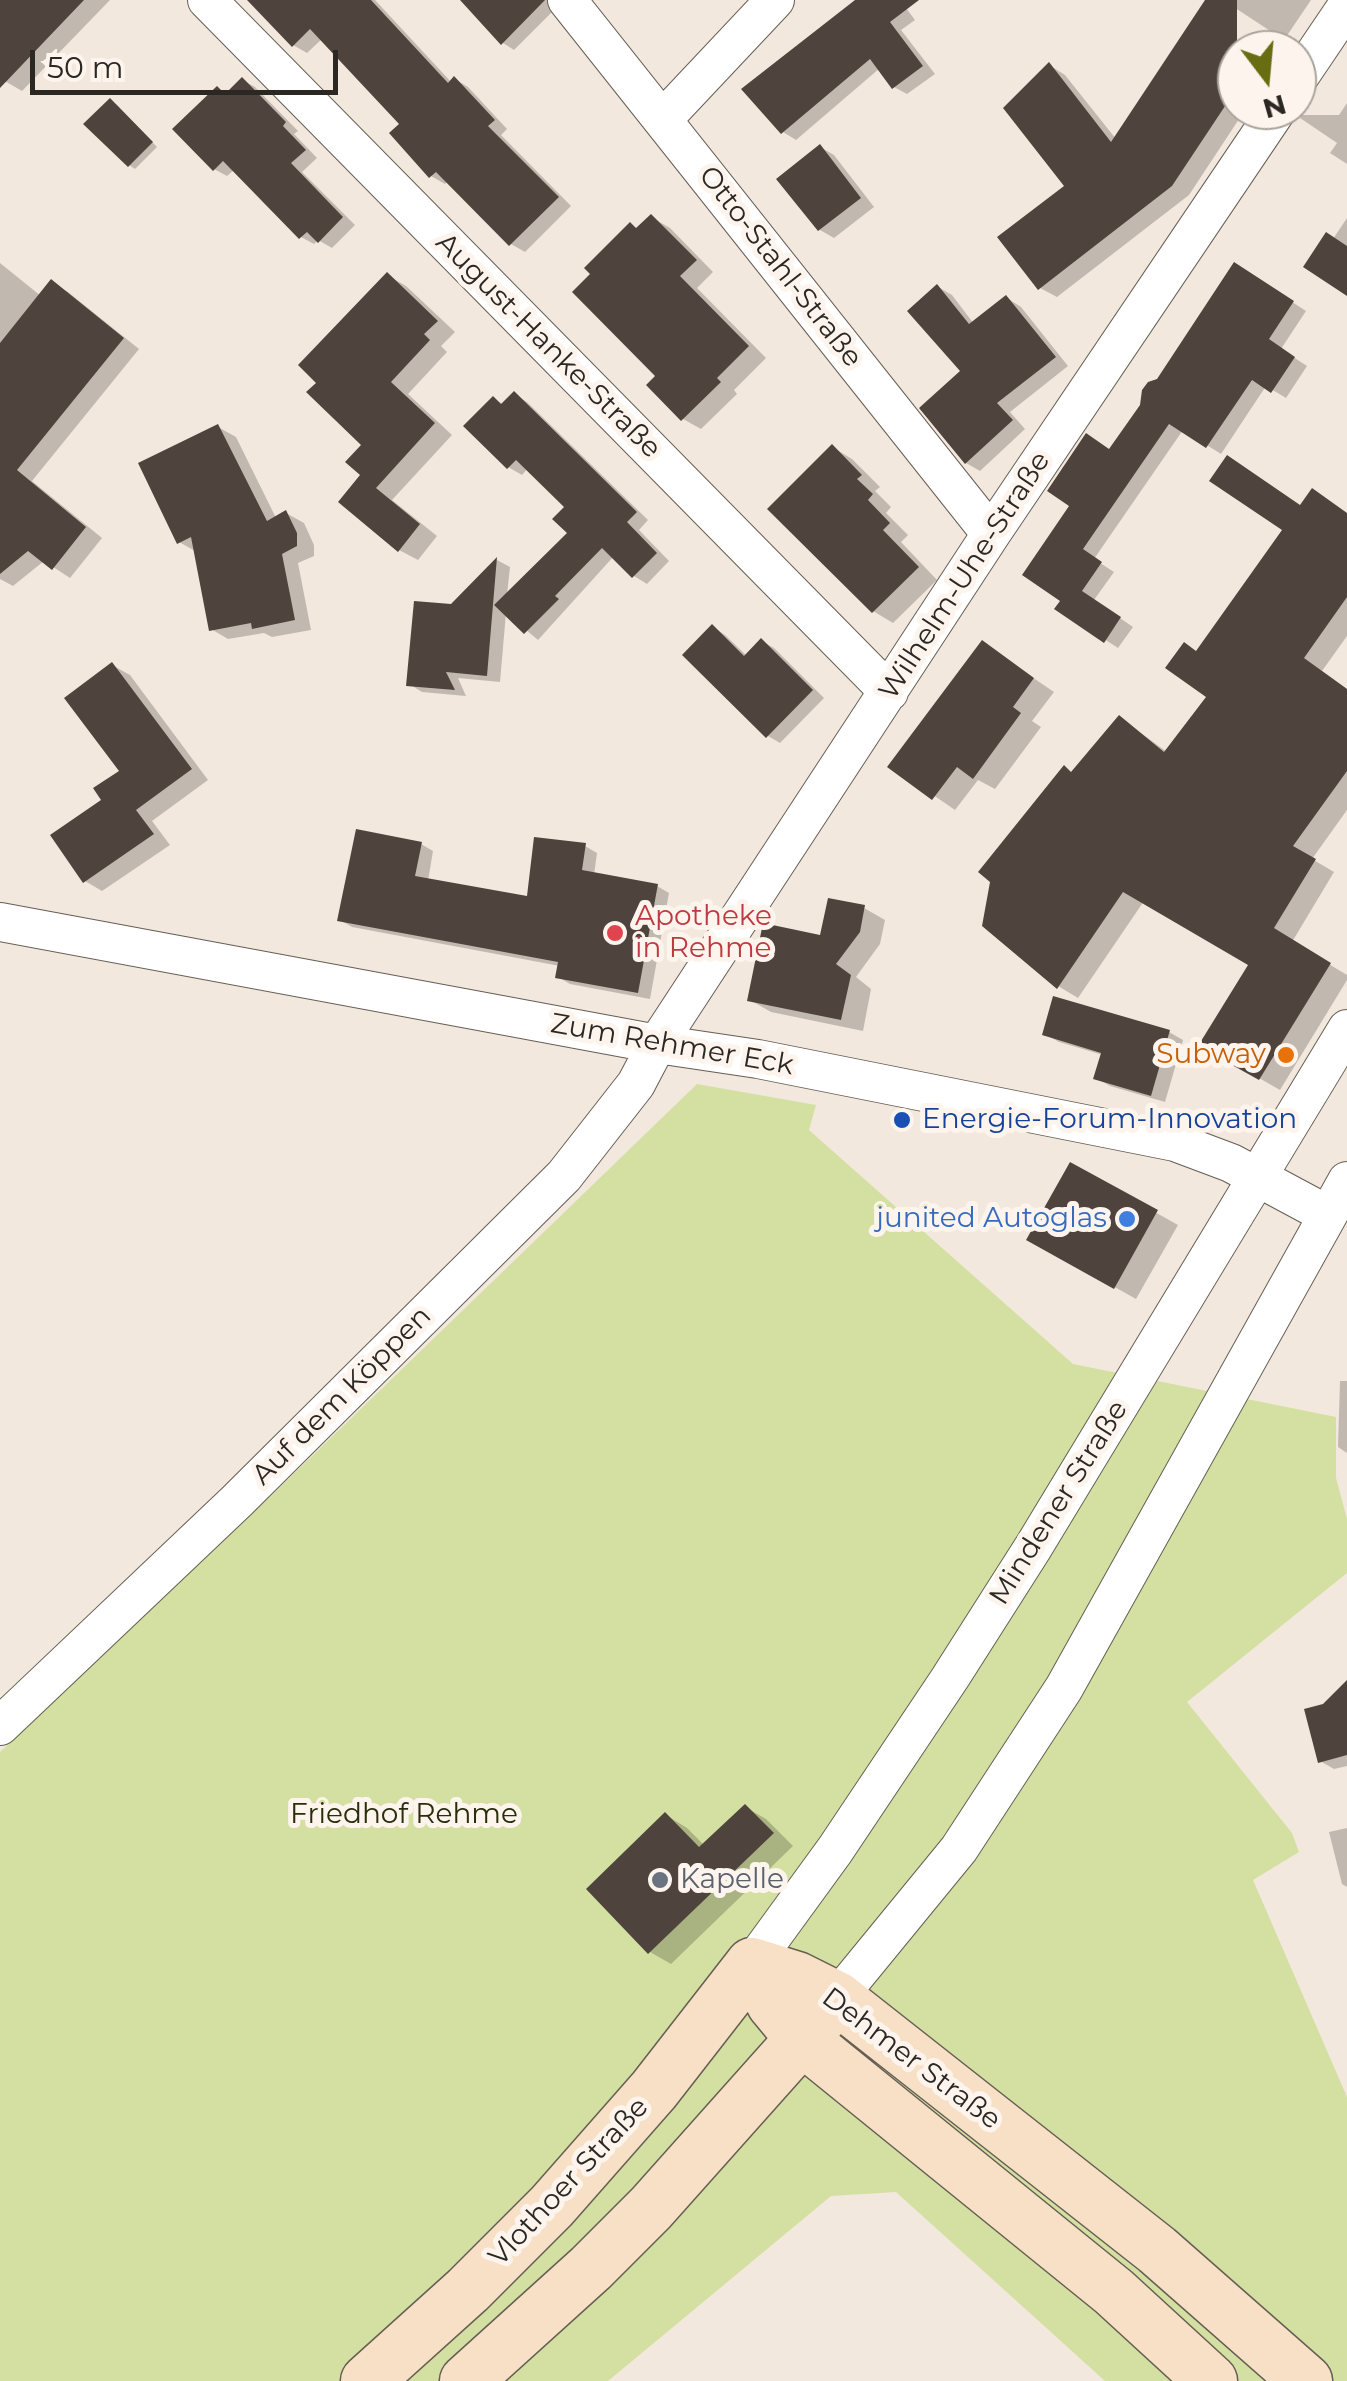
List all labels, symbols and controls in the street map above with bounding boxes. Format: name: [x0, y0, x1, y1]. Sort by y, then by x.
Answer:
scale bar: [35, 30, 342, 92]
north arrow: [1217, 30, 1317, 130]
text: 50 m: [47, 49, 124, 86]
text: N: [1259, 87, 1290, 126]
street label: Otto-Stahl-Straße: [691, 160, 869, 374]
street label: August-Hanke-Straße: [428, 226, 668, 466]
street label: Wilhelm-Uhe-Straße: [872, 446, 1058, 706]
place label: Apotheke in Rehme: [635, 900, 772, 966]
marker: Apotheke in Rehme: [604, 922, 626, 944]
street label: Zum Rehmer Eck: [548, 1007, 796, 1083]
place label: Subway: [1156, 1038, 1266, 1072]
marker: Subway: [1275, 1044, 1297, 1066]
place label: Energie-Forum-Innovation: [922, 1103, 1297, 1137]
marker: Energie-Forum-Innovation: [891, 1109, 913, 1131]
place label: junited Autoglas: [876, 1202, 1107, 1236]
marker: junited Autoglas: [1116, 1208, 1138, 1230]
street label: Auf dem Köppen: [246, 1300, 438, 1492]
street label: Mindener Straße: [983, 1395, 1135, 1611]
park label: Friedhof Rehme: [290, 1798, 518, 1832]
place label: Kapelle: [680, 1863, 784, 1897]
marker: Kapelle: [649, 1869, 671, 1891]
street label: Dehmer Straße: [815, 1981, 1007, 2137]
street label: Vlothoer Straße: [482, 2091, 656, 2273]

